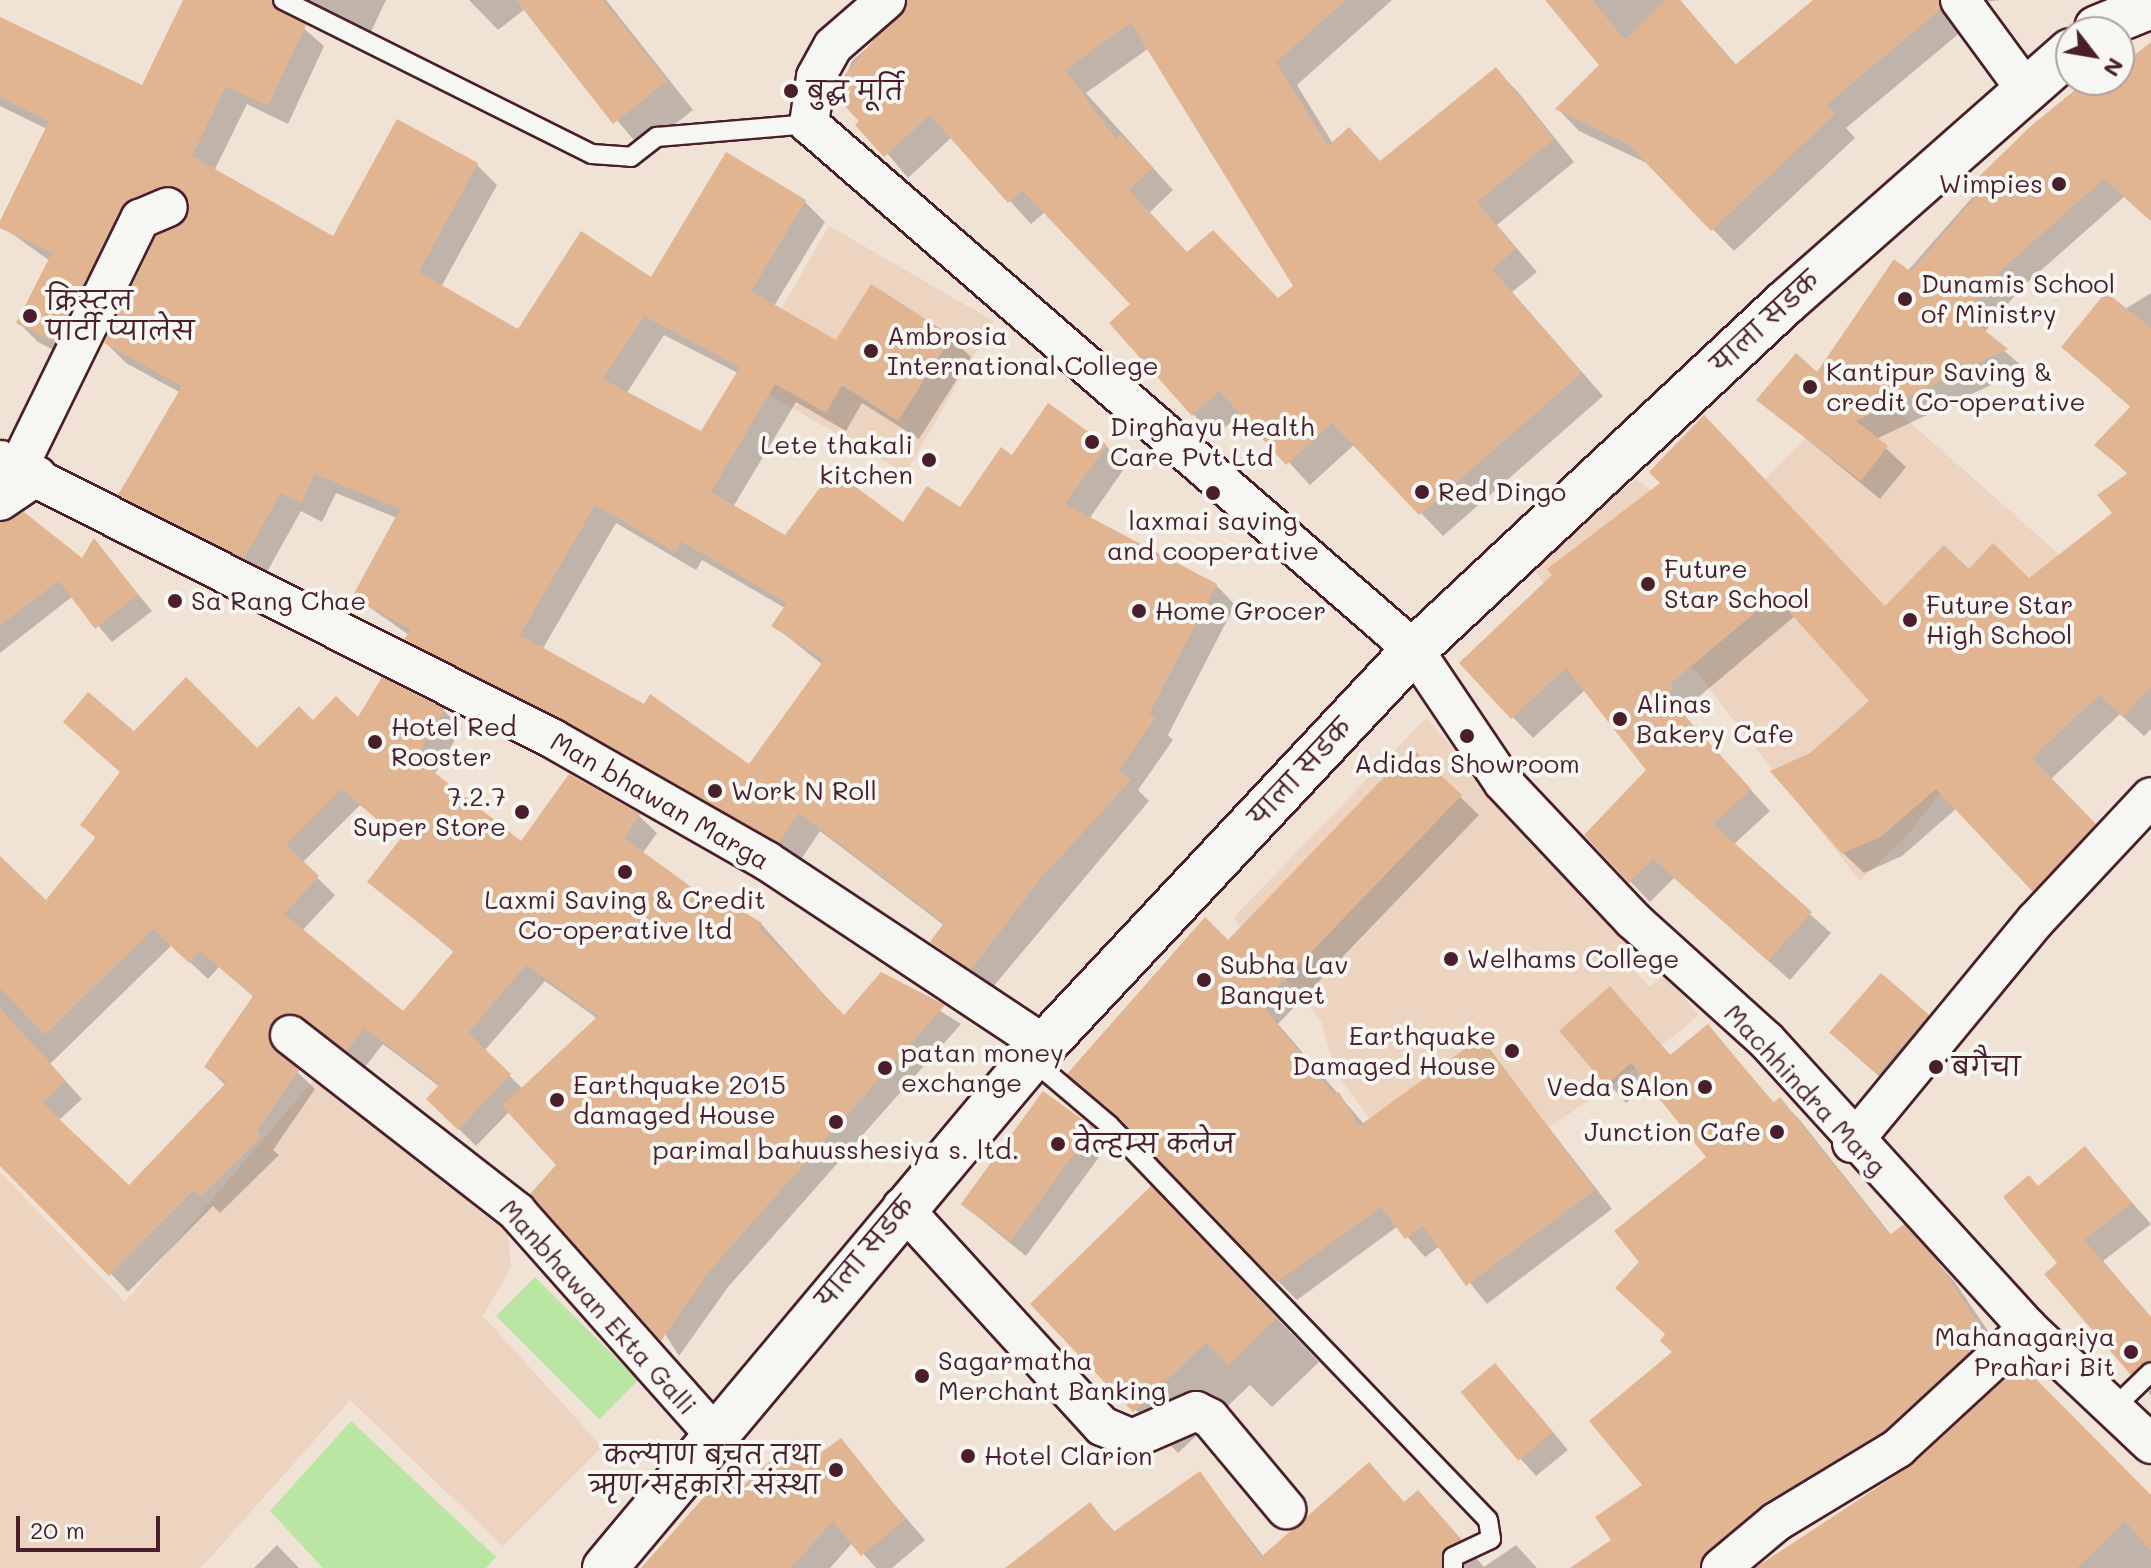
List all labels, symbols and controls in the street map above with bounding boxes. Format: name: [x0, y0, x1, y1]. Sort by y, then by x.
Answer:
north arrow: [2055, 16, 2135, 96]
text: N: [2098, 53, 2131, 82]
place label: बुद्ध मूर्ति: [807, 75, 903, 107]
marker: बुद्ध मूर्ति: [782, 82, 800, 100]
place label: Wimpies: [1939, 168, 2043, 200]
marker: Wimpies: [2050, 175, 2068, 193]
street label: याला सडक: [1705, 264, 1825, 380]
place label: Dunamis School of Ministry: [1921, 268, 2115, 330]
place label: क्रिस्टल पार्टी प्यालेस: [46, 285, 195, 346]
marker: Dunamis School of Ministry: [1896, 290, 1914, 308]
marker: क्रिस्टल पार्टी प्यालेस: [21, 307, 39, 325]
place label: Ambrosia International College: [887, 320, 1159, 382]
marker: Ambrosia International College: [862, 342, 880, 360]
place label: Kantipur Saving & credit Co-operative: [1826, 356, 2086, 418]
marker: Kantipur Saving & credit Co-operative: [1801, 378, 1819, 396]
place label: Dirghayu Health Care Pvt Ltd: [1110, 411, 1314, 472]
place label: Lete thakali kitchen: [761, 429, 913, 490]
marker: Dirghayu Health Care Pvt Ltd: [1081, 431, 1103, 453]
marker: Lete thakali kitchen: [920, 451, 938, 469]
place label: Red Dingo: [1438, 476, 1566, 508]
marker: Red Dingo: [1413, 483, 1431, 501]
marker: laxmai saving and cooperative: [1204, 484, 1222, 502]
place label: laxmai saving and cooperative: [1107, 505, 1319, 566]
place label: Future Star School: [1664, 553, 1810, 614]
marker: Future Star School: [1639, 575, 1657, 593]
place label: Sa Rang Chae: [191, 585, 366, 617]
place label: Future Star High School: [1926, 589, 2073, 650]
marker: Sa Rang Chae: [166, 592, 184, 610]
place label: Home Grocer: [1155, 595, 1326, 627]
marker: Home Grocer: [1130, 602, 1148, 620]
marker: Future Star High School: [1901, 611, 1919, 629]
place label: Alinas Bakery Cafe: [1636, 688, 1794, 750]
marker: Alinas Bakery Cafe: [1611, 710, 1629, 728]
place label: Hotel Red Rooster: [391, 711, 517, 772]
street label: याला सडक: [1242, 712, 1358, 832]
street label: Man bhawan Marga: [545, 726, 775, 876]
marker: Adidas Showroom: [1458, 727, 1476, 745]
marker: Hotel Red Rooster: [366, 733, 384, 751]
place label: Adidas Showroom: [1354, 748, 1580, 780]
place label: Work N Roll: [731, 775, 877, 807]
place label: 7.2.7 Super Store: [353, 781, 506, 842]
marker: Work N Roll: [706, 782, 724, 800]
marker: 7.2.7 Super Store: [513, 803, 531, 821]
marker: Laxmi Saving & Credit Co-operative ltd: [616, 863, 634, 881]
place label: Laxmi Saving & Credit Co-operative ltd: [484, 884, 766, 946]
place label: Welhams College: [1467, 943, 1679, 975]
place label: Subha Lav Banquet: [1220, 949, 1348, 1010]
marker: Welhams College: [1442, 950, 1460, 968]
marker: Subha Lav Banquet: [1195, 971, 1213, 989]
street label: Machhindra Marg: [1718, 998, 1892, 1182]
place label: Earthquake Damaged House: [1292, 1020, 1496, 1082]
place label: patan money exchange: [901, 1037, 1064, 1098]
marker: Earthquake Damaged House: [1503, 1042, 1521, 1060]
place label: बगैचा: [1952, 1051, 2021, 1083]
marker: बगैचा: [1927, 1058, 1945, 1076]
marker: patan money exchange: [876, 1059, 894, 1077]
place label: Earthquake 2015 damaged House: [573, 1069, 786, 1130]
place label: Veda SAlon: [1546, 1071, 1689, 1103]
marker: Veda SAlon: [1696, 1078, 1714, 1096]
marker: Earthquake 2015 damaged House: [548, 1091, 566, 1109]
marker: parimal bahuusshesiya s. ltd.: [827, 1113, 845, 1131]
place label: Junction Cafe: [1584, 1116, 1761, 1148]
marker: Junction Cafe: [1768, 1123, 1786, 1141]
place label: वेल्हम्स कलेज: [1074, 1128, 1235, 1160]
place label: parimal bahuusshesiya s. ltd.: [653, 1134, 1019, 1166]
marker: वेल्हम्स कलेज: [1049, 1135, 1067, 1153]
street label: याला सडक: [809, 1190, 921, 1314]
street label: Manbhawan Ekta Galli: [493, 1193, 703, 1421]
place label: Mahanagariya Prahari Bit: [1935, 1321, 2115, 1382]
marker: Mahanagariya Prahari Bit: [2122, 1343, 2140, 1361]
place label: Sagarmatha Merchant Banking: [938, 1345, 1166, 1406]
marker: Sagarmatha Merchant Banking: [913, 1367, 931, 1385]
place label: कल्याण बचत तथा ऋण सहकारी संस्था: [589, 1439, 820, 1500]
place label: Hotel Clarion: [984, 1440, 1152, 1472]
marker: Hotel Clarion: [959, 1447, 977, 1465]
marker: कल्याण बचत तथा ऋण सहकारी संस्था: [827, 1461, 845, 1479]
scale bar: [20, 1500, 164, 1550]
text: 20 m: [30, 1514, 85, 1545]

